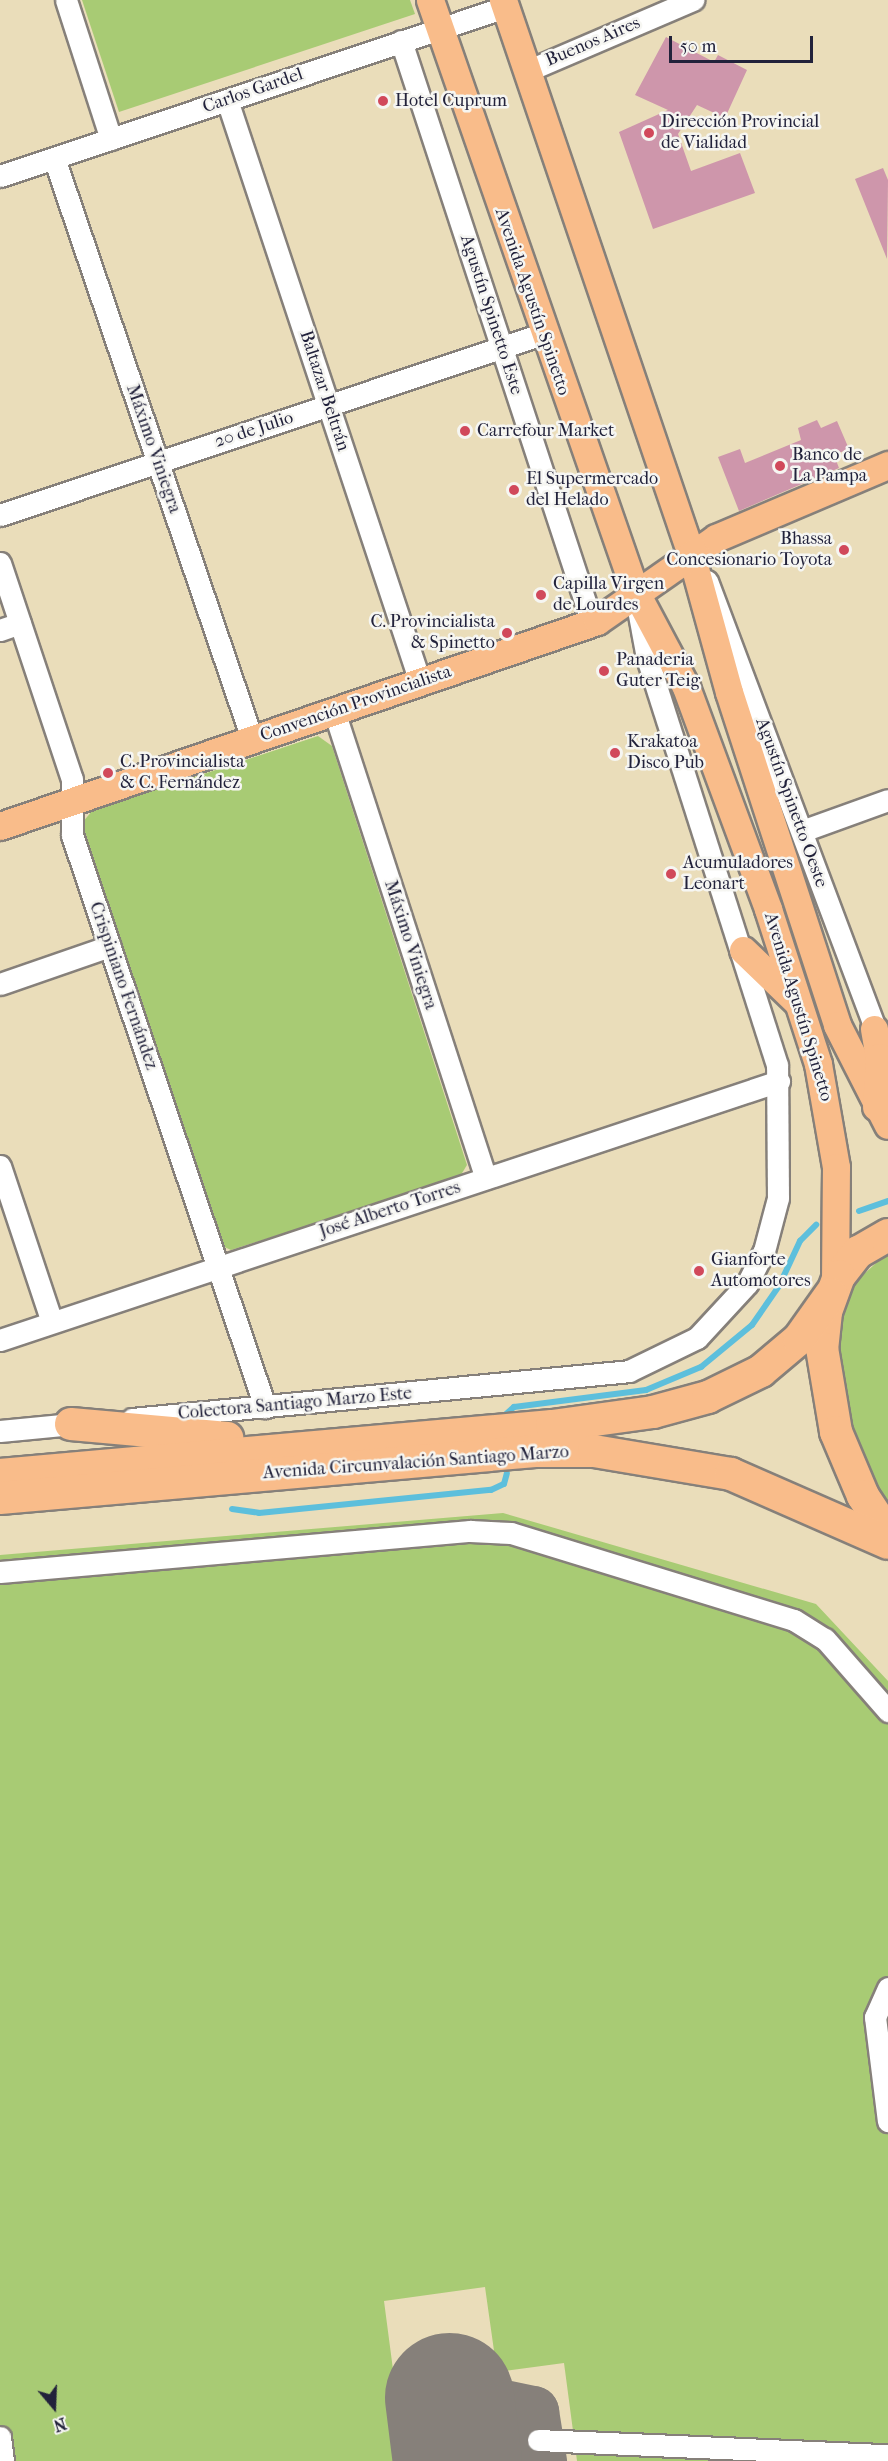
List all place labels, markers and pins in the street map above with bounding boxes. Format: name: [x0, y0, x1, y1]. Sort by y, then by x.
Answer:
place label: Hotel Cuprum: [395, 90, 507, 112]
marker: Hotel Cuprum: [376, 94, 390, 108]
place label: Dirección Provincial de Vialidad: [661, 112, 819, 154]
marker: Dirección Provincial de Vialidad: [642, 126, 656, 140]
place label: Carrefour Market: [477, 420, 614, 442]
marker: Carrefour Market: [458, 424, 472, 438]
place label: Banco de La Pampa: [792, 445, 867, 488]
marker: Banco de La Pampa: [773, 459, 787, 473]
place label: El Supermercado del Helado: [526, 469, 658, 512]
marker: El Supermercado del Helado: [507, 483, 521, 497]
place label: Bhassa Concesionario Toyota: [666, 529, 832, 572]
marker: Bhassa Concesionario Toyota: [837, 543, 851, 557]
place label: Capilla Virgen de Lourdes: [553, 574, 664, 616]
marker: Capilla Virgen de Lourdes: [534, 588, 548, 602]
place label: C. Provincialista & Spinetto: [371, 612, 495, 654]
marker: C. Provincialista & Spinetto: [500, 626, 514, 640]
place label: Panaderia Guter Teig: [616, 650, 700, 692]
marker: Panaderia Guter Teig: [597, 664, 611, 678]
place label: Krakatoa Disco Pub: [627, 732, 704, 774]
marker: Krakatoa Disco Pub: [608, 746, 622, 760]
place label: C. Provincialista & C. Fernández: [120, 752, 244, 795]
marker: C. Provincialista & C. Fernández: [101, 766, 115, 780]
place label: Acumuladores Leonart: [683, 853, 793, 896]
marker: Acumuladores Leonart: [664, 867, 678, 881]
place label: Gianforte Automotores: [711, 1250, 811, 1292]
marker: Gianforte Automotores: [692, 1264, 706, 1278]

